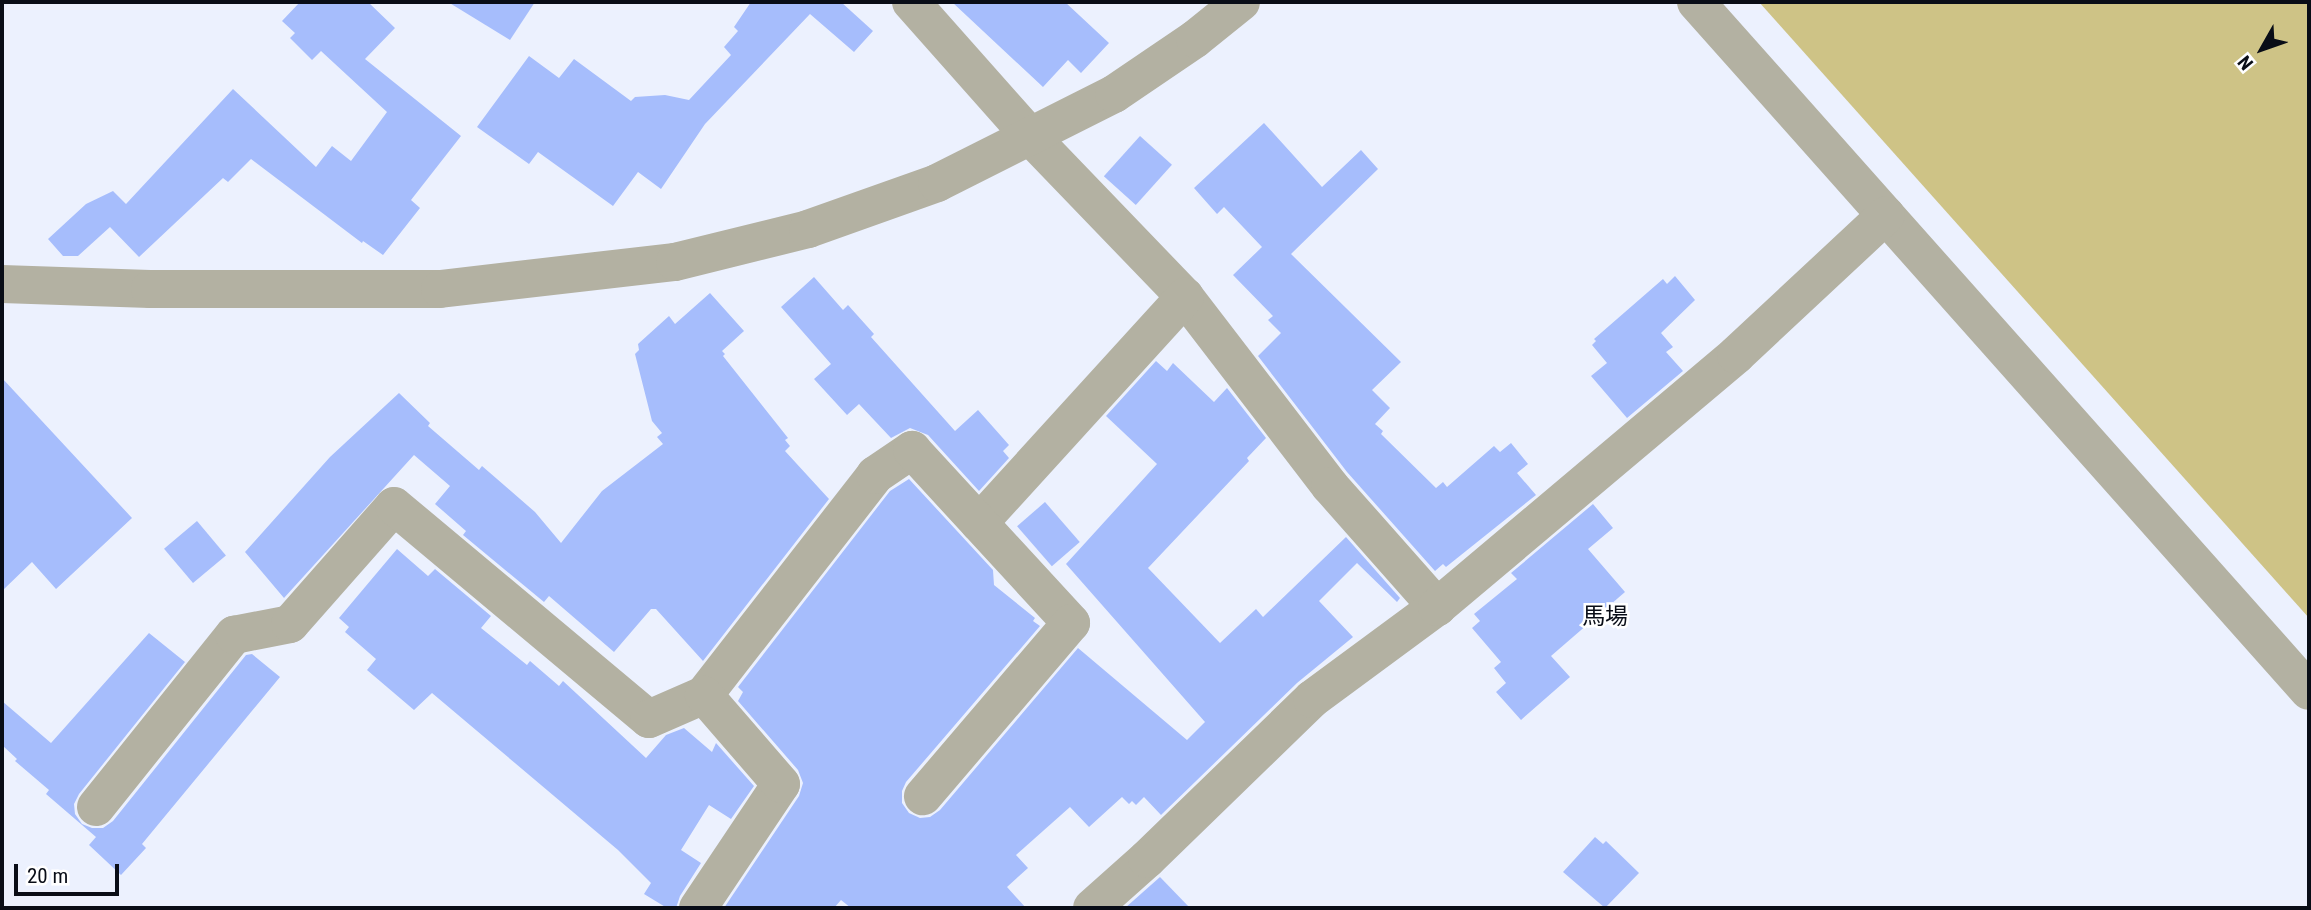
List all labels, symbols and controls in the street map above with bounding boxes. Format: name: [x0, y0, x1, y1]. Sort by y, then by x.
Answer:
north arrow: [2227, 14, 2297, 84]
text: N: [2233, 51, 2258, 75]
district label: 馬場: [1582, 603, 1628, 631]
scale bar: [18, 850, 122, 894]
text: 20 m: [27, 864, 68, 888]

